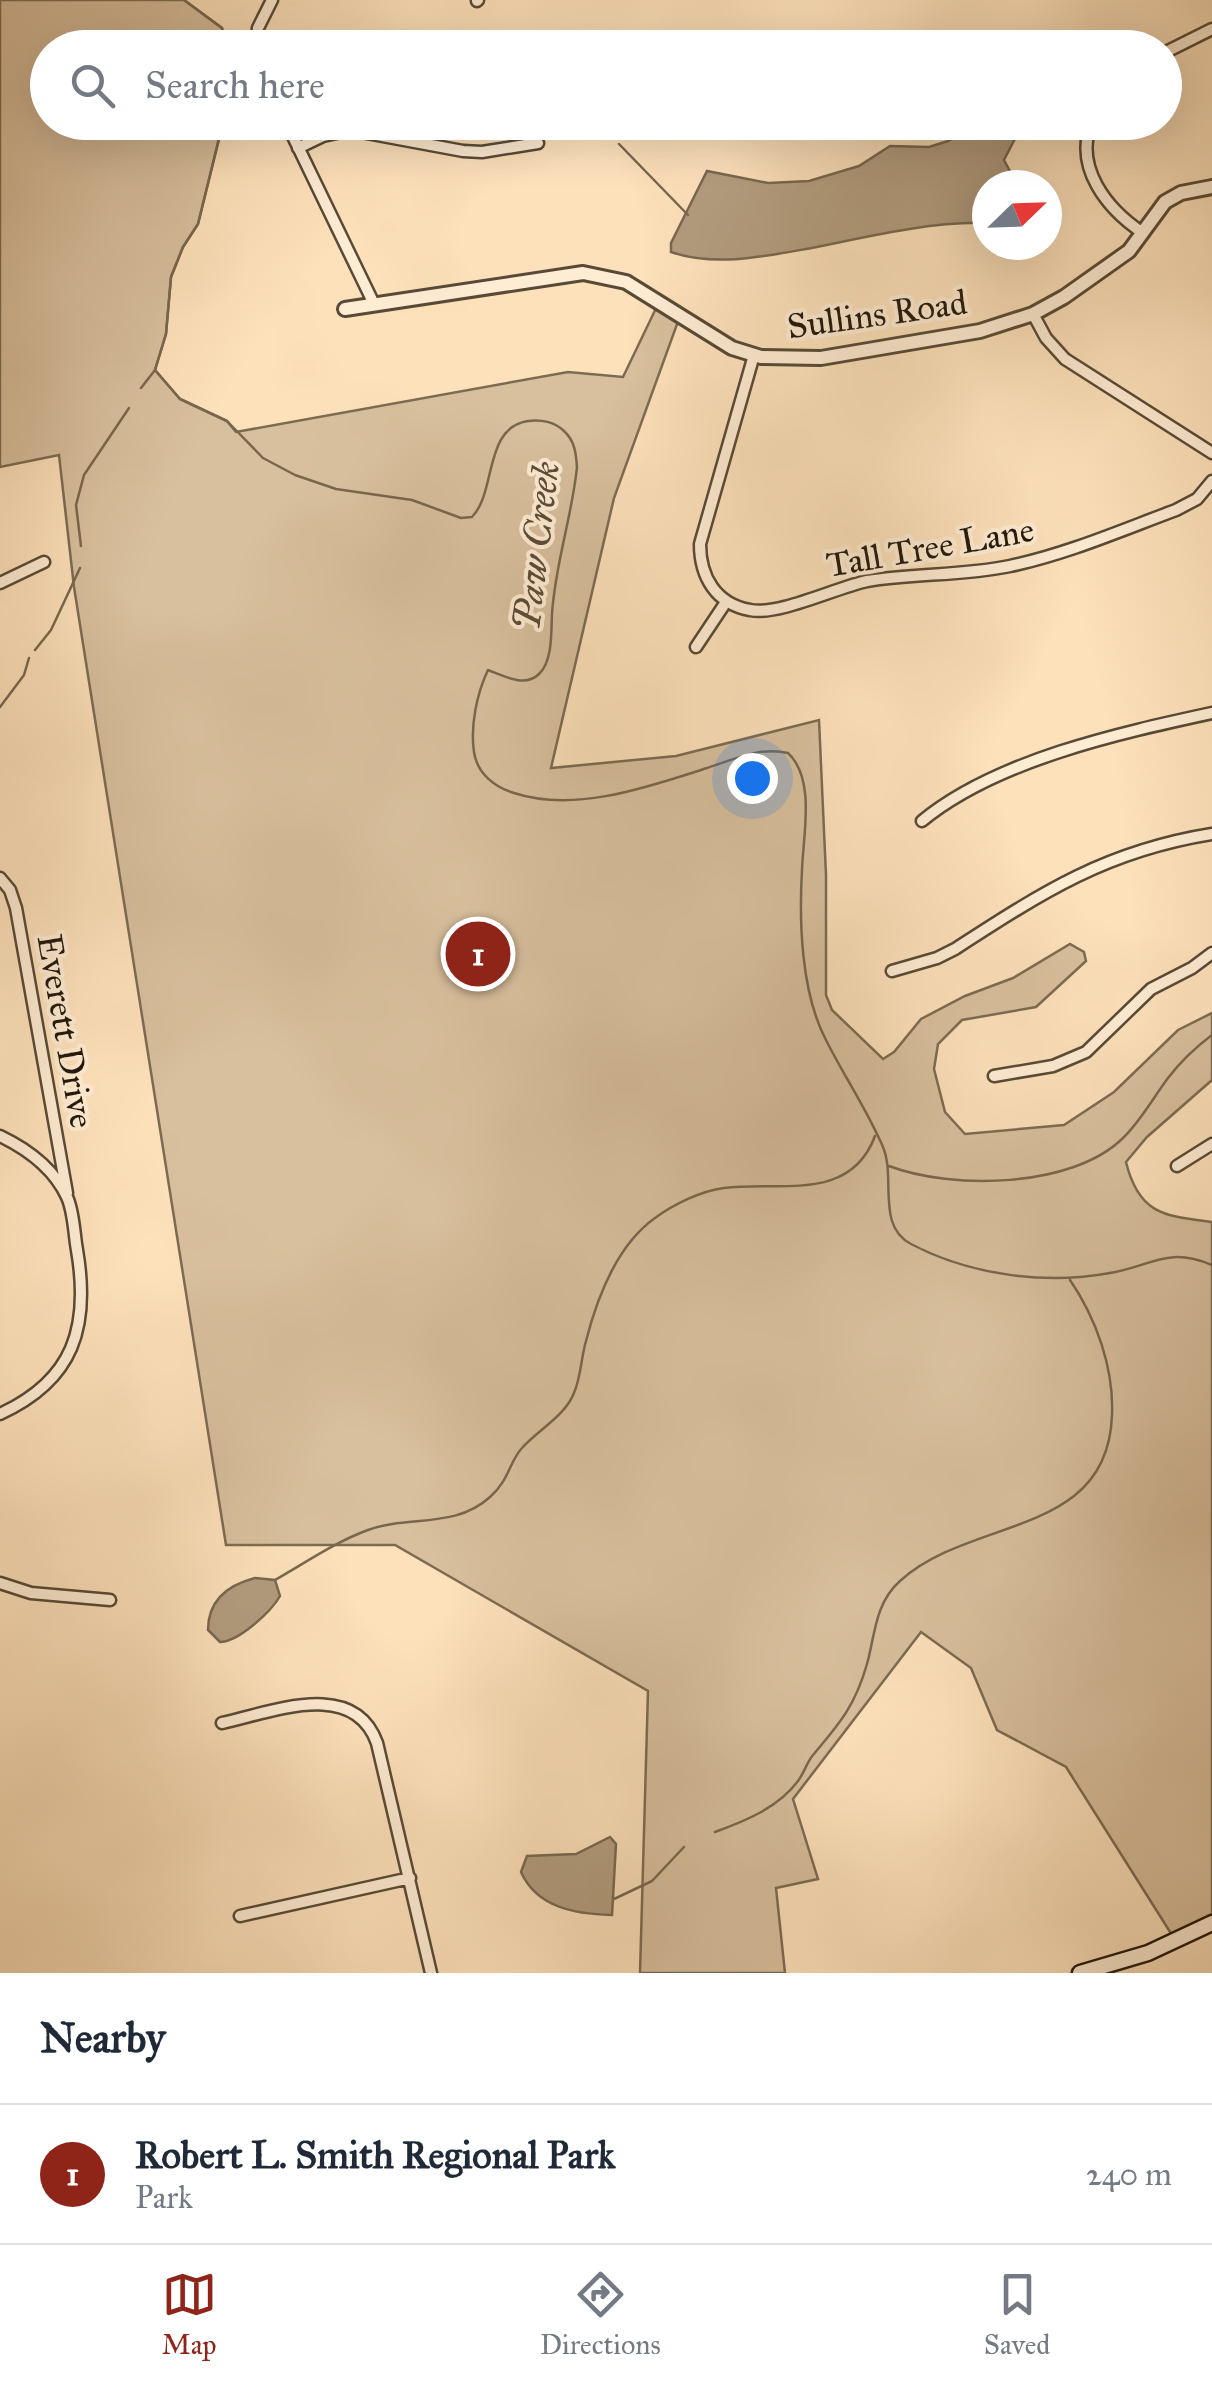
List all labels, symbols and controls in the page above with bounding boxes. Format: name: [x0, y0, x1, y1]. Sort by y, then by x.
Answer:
search box: [30, 30, 1182, 140]
icon: search: [65, 58, 120, 113]
text: Search here: [145, 62, 325, 108]
north arrow: [972, 170, 1062, 260]
street label: Sullins Road: [784, 281, 970, 348]
water label: Paw Creek: [503, 459, 569, 633]
street label: Tall Tree Lane: [823, 508, 1037, 587]
your location: [727, 753, 778, 804]
pin: 1: [446, 916, 510, 992]
street label: Everett Drive: [27, 931, 104, 1131]
text: Nearby: [40, 2012, 165, 2064]
text: Robert L. Smith Regional Park: [135, 2132, 616, 2178]
text: 1: [66, 2155, 79, 2194]
text: 240 m: [1086, 2155, 1172, 2194]
text: Park: [135, 2178, 193, 2217]
tab: Map: [162, 2267, 217, 2362]
tab: Directions: [540, 2267, 661, 2362]
tab: Saved: [984, 2267, 1050, 2362]

